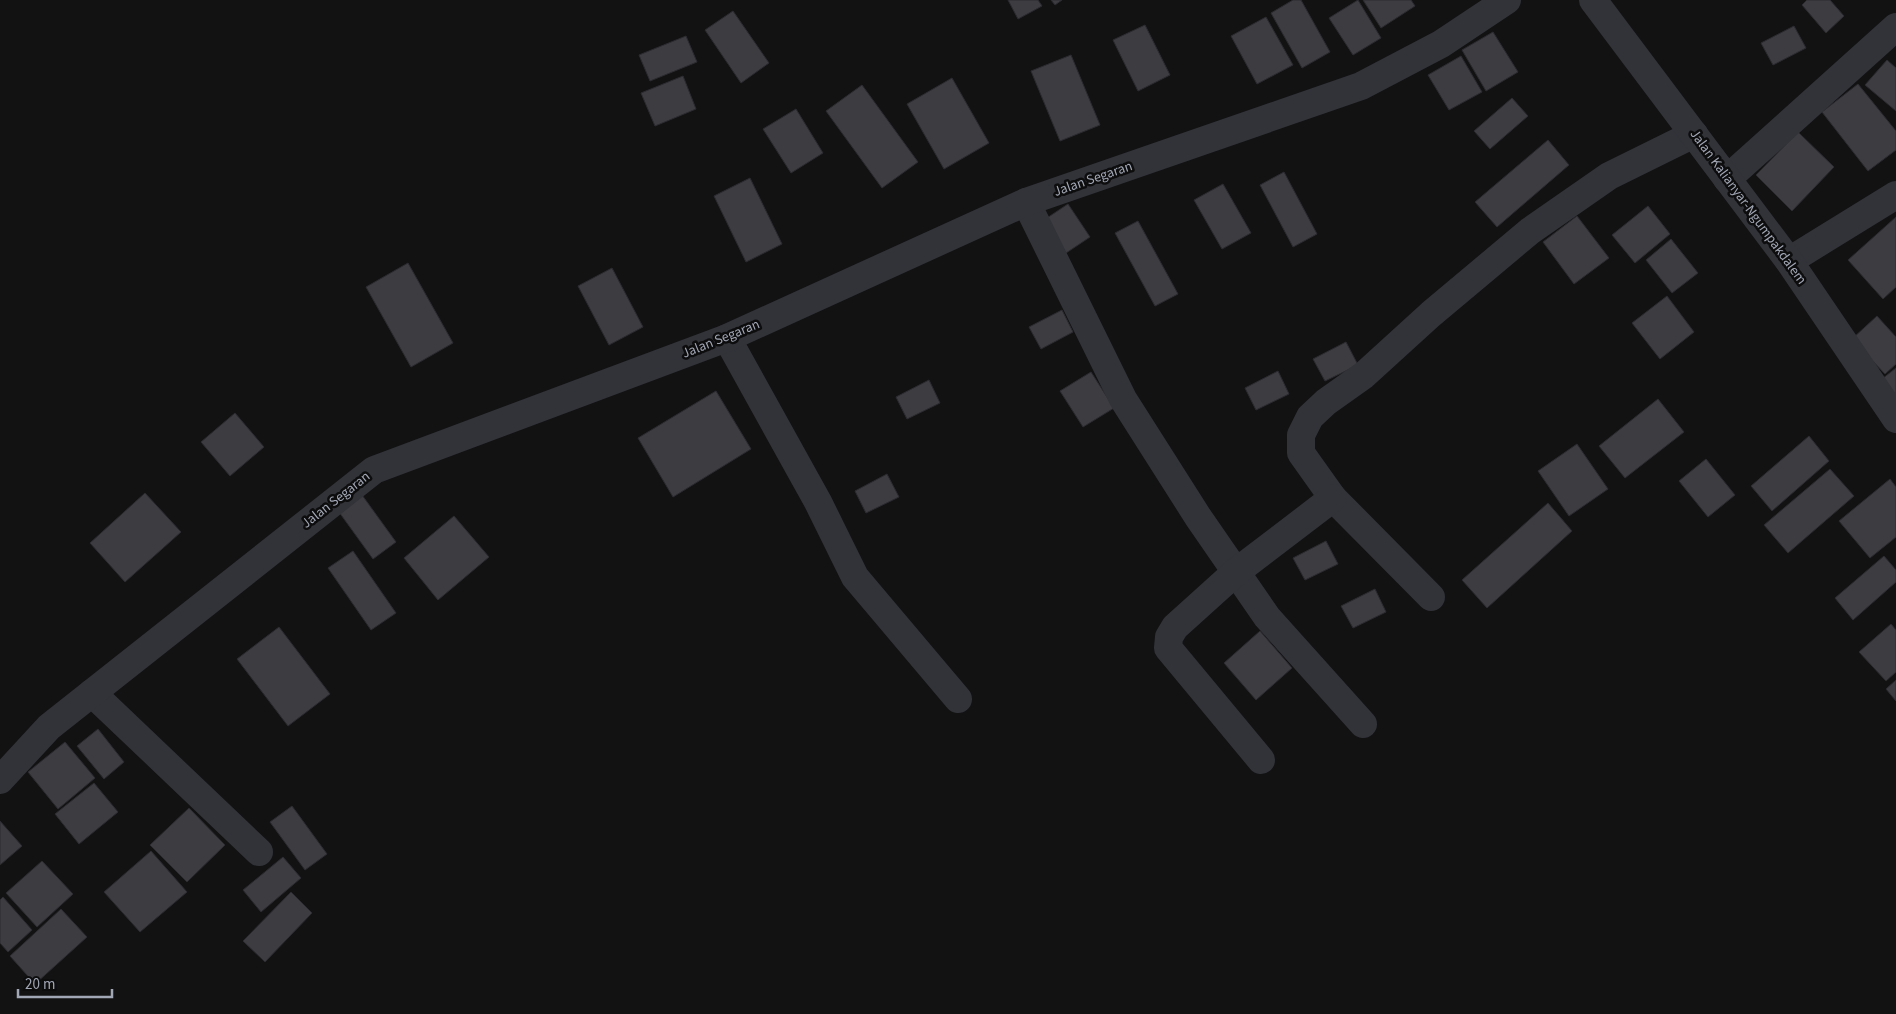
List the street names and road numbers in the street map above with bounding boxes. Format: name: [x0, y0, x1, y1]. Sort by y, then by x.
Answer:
street label: Jalan Kalianyar-Ngumpakdalem: [1685, 125, 1811, 289]
street label: Jalan Segaran: [1051, 156, 1135, 202]
street label: Jalan Segaran: [679, 314, 763, 364]
street label: Jalan Segaran: [297, 467, 375, 533]

